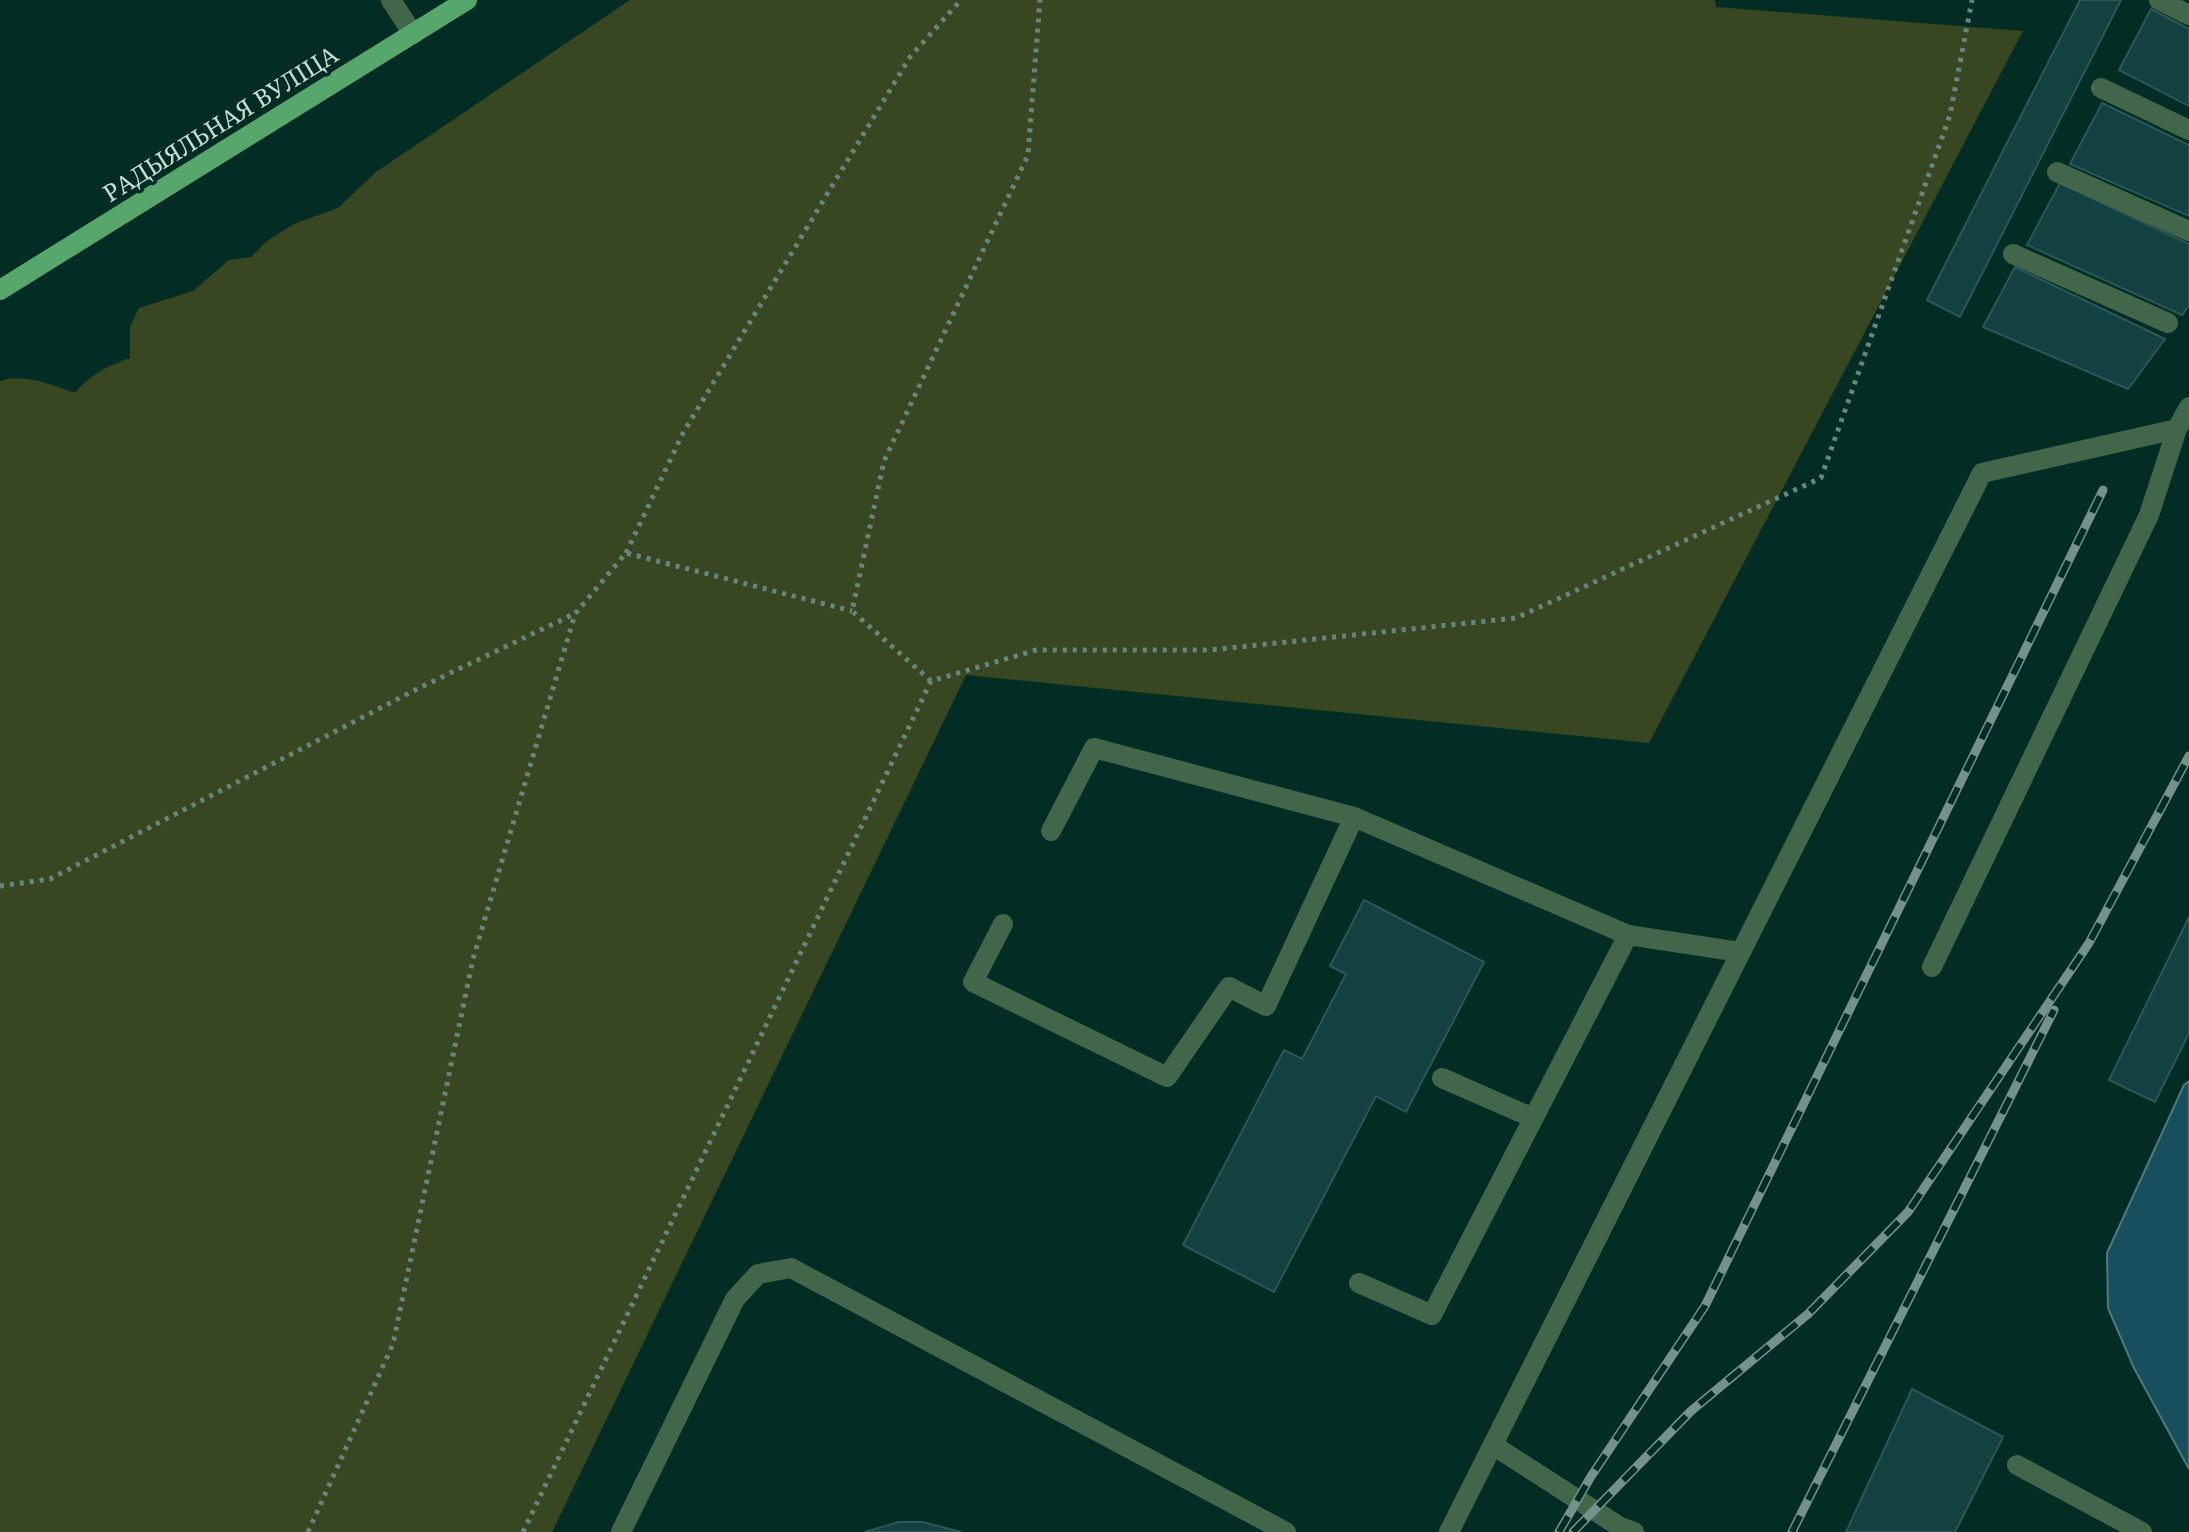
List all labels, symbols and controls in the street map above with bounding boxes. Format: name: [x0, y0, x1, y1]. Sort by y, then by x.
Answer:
street label: РАДЫЯЛЬНАЯ ВУЛІЦА: [96, 37, 344, 209]

